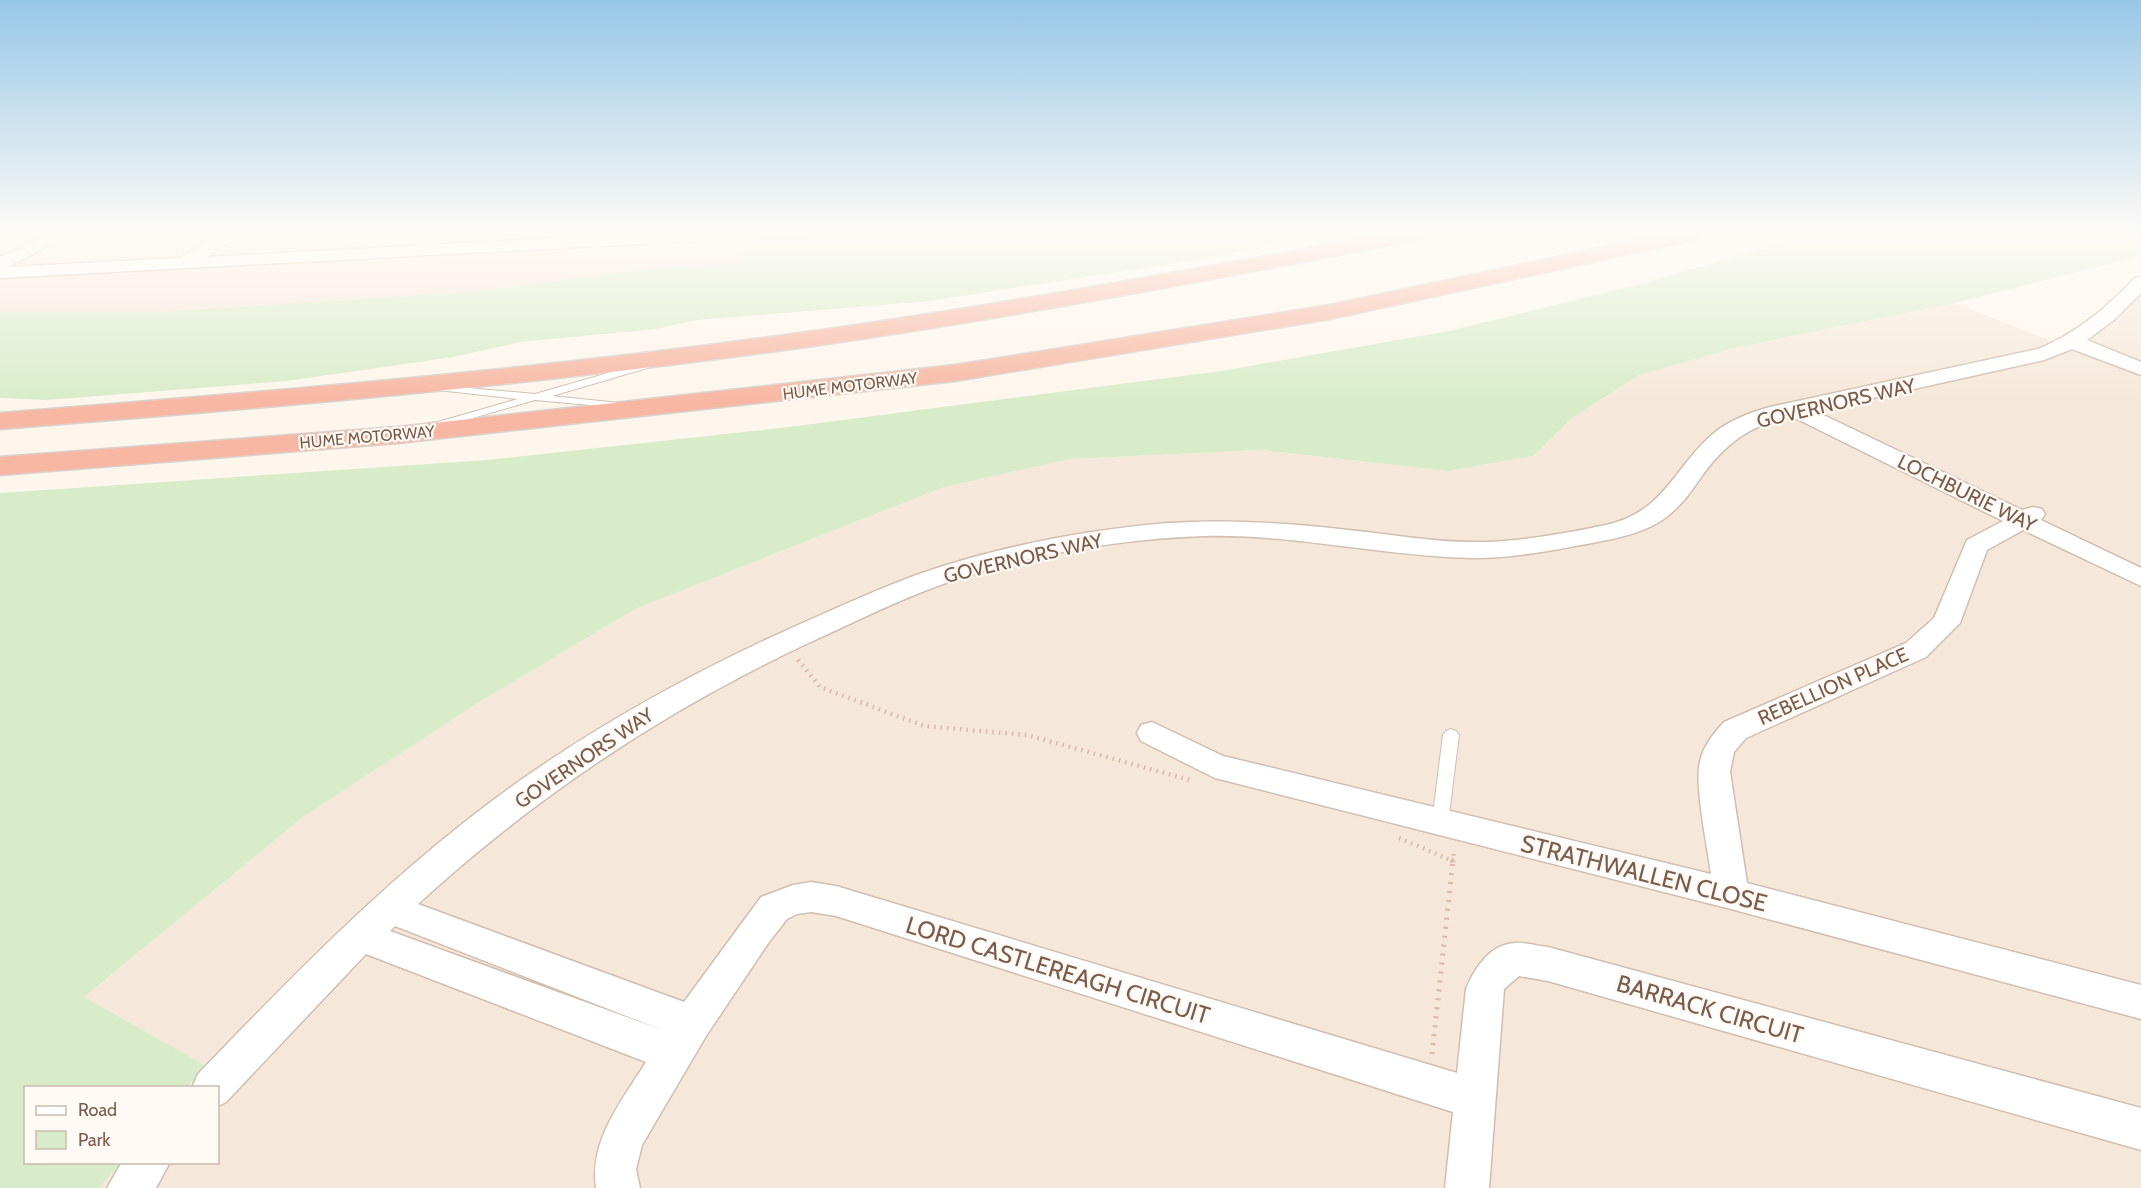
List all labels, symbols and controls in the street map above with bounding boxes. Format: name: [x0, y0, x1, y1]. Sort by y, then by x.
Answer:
street label: HUME MOTORWAY: [782, 368, 919, 404]
street label: GOVERNORS WAY: [1754, 373, 1918, 433]
street label: HUME MOTORWAY: [299, 422, 436, 452]
street label: LOCHBURIE WAY: [1894, 449, 2041, 537]
street label: GOVERNORS WAY: [941, 528, 1105, 588]
street label: REBELLION PLACE: [1754, 642, 1912, 730]
street label: GOVERNORS WAY: [510, 702, 658, 813]
street label: STRATHWALLEN CLOSE: [1518, 828, 1770, 918]
street label: LORD CASTLEREAGH CIRCUIT: [903, 910, 1214, 1030]
street label: BARRACK CIRCUIT: [1613, 968, 1807, 1050]
legend: [24, 1086, 219, 1164]
text: Road: [78, 1099, 117, 1121]
text: Park: [78, 1129, 111, 1151]

